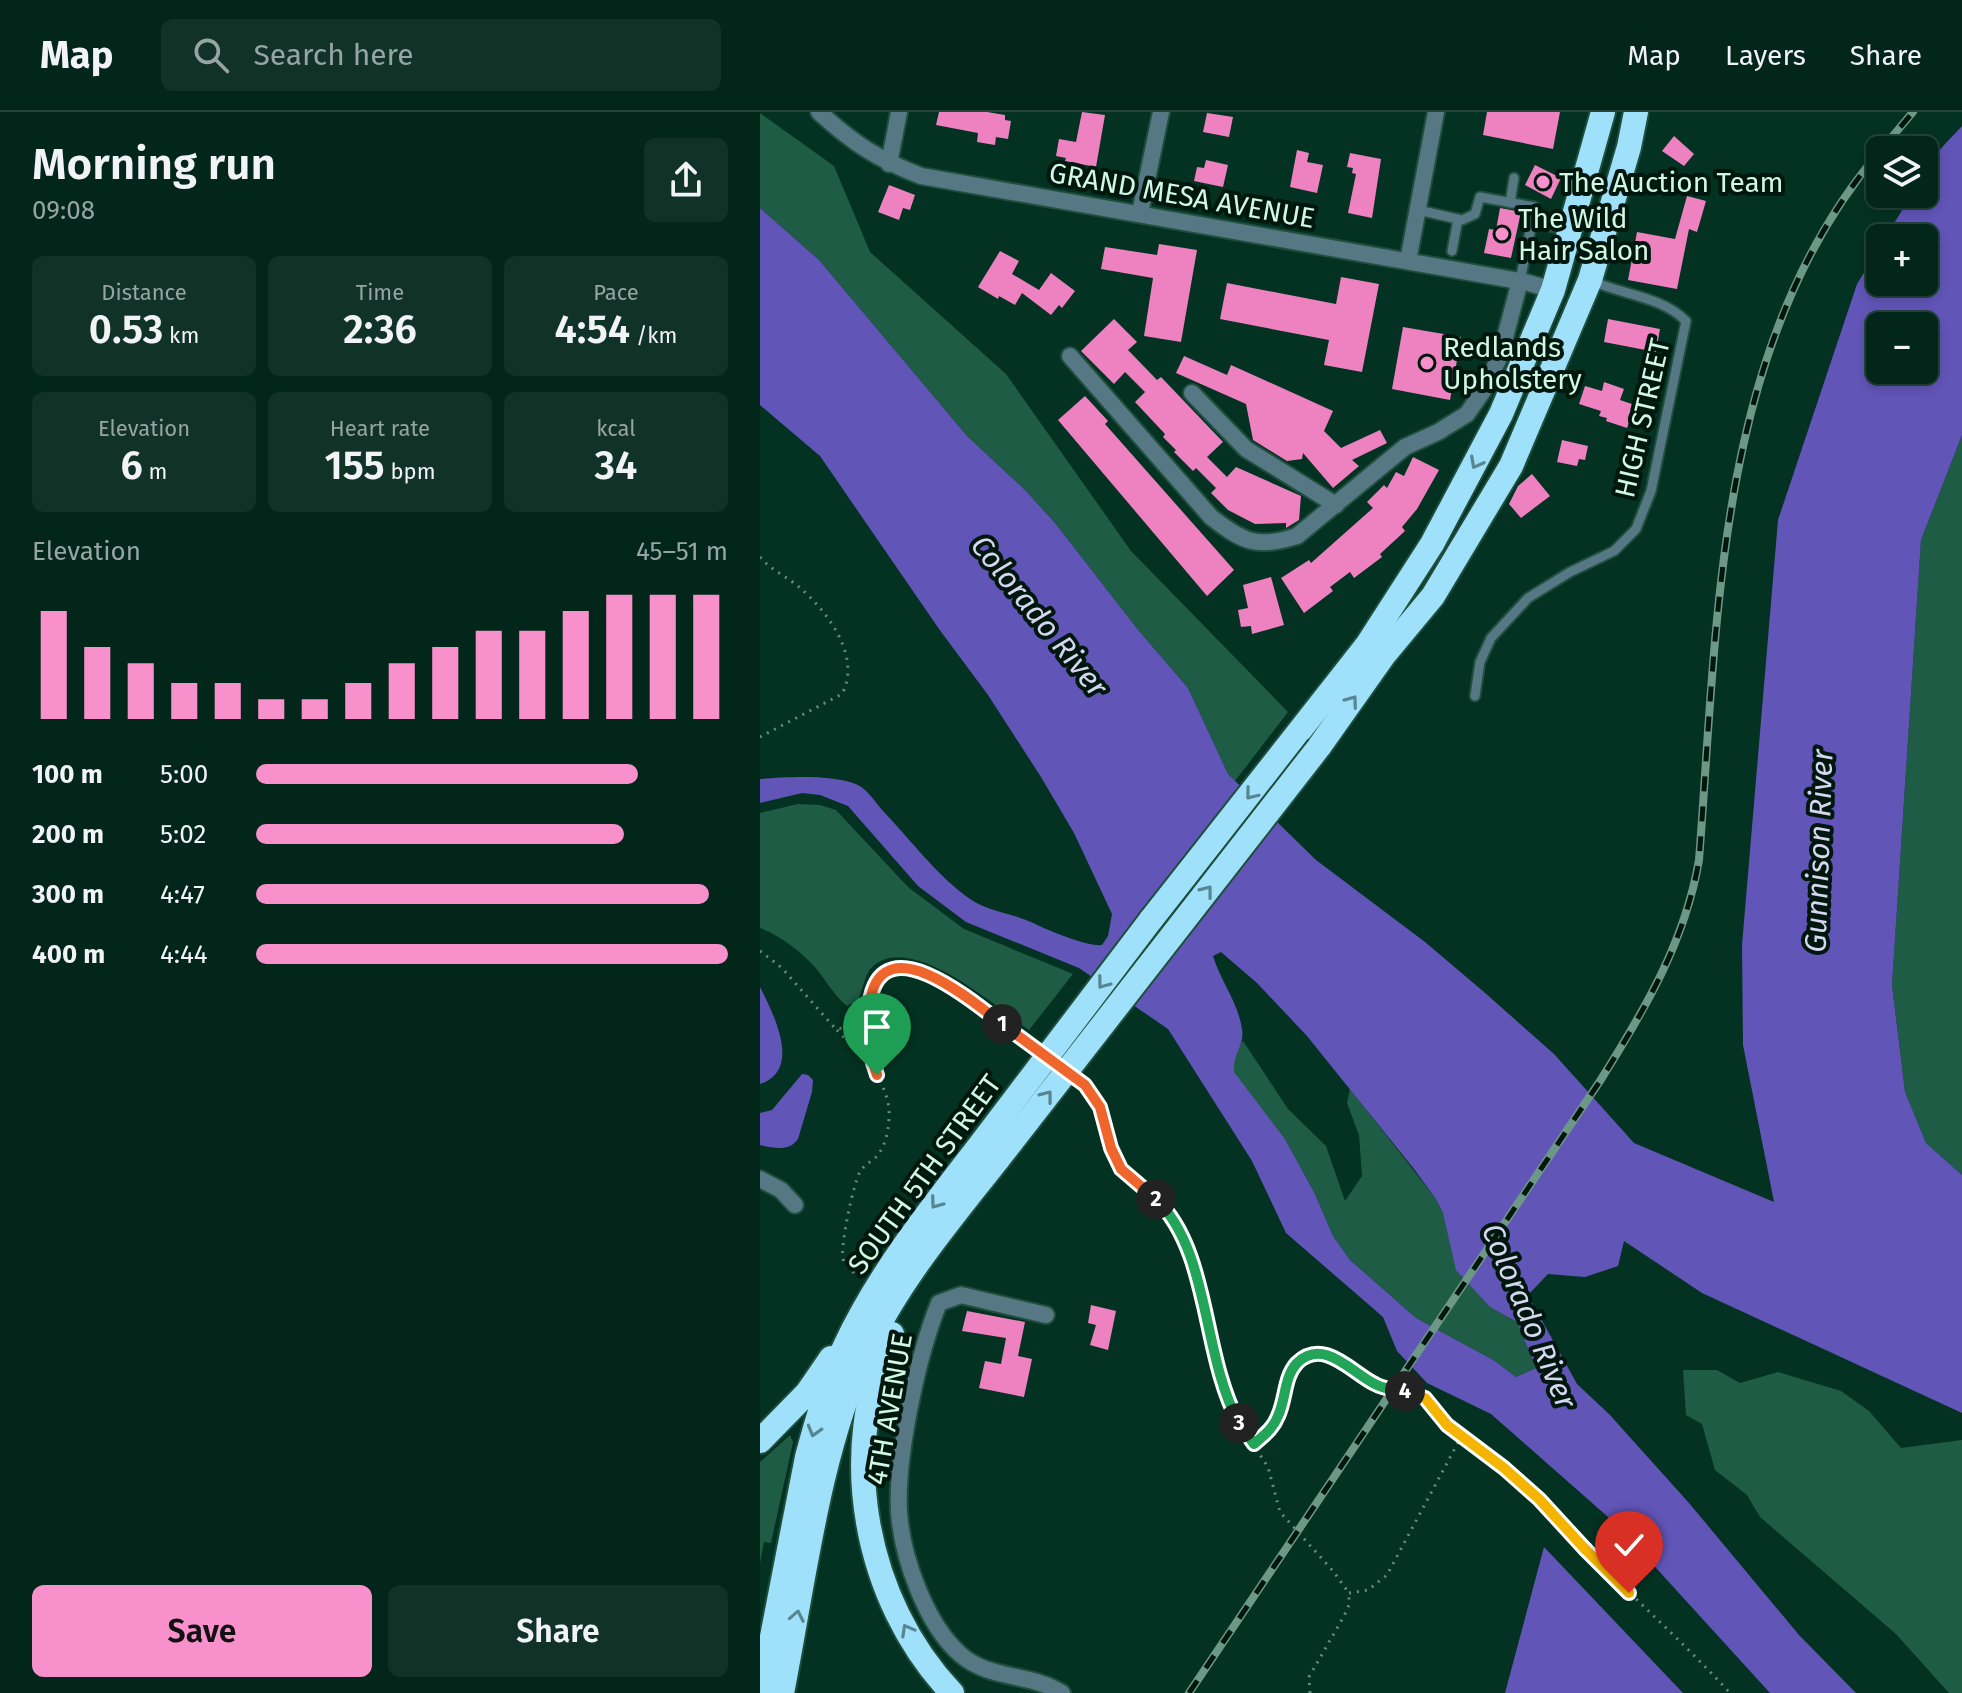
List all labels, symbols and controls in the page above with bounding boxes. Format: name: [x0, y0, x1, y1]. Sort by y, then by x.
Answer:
search box: [161, 19, 721, 91]
text: Map: [40, 32, 113, 78]
icon: search: [189, 33, 233, 77]
text: Search here: [253, 37, 414, 73]
text: Map: [1627, 39, 1681, 72]
text: Layers: [1725, 39, 1806, 72]
text: Share: [1850, 39, 1922, 72]
map controls: [1866, 136, 1938, 384]
button: layers: [1866, 136, 1938, 208]
text: Morning run: [32, 138, 276, 191]
button: share: [644, 138, 728, 222]
street label: GRAND MESA AVENUE: [1047, 156, 1317, 235]
place label: The Auction Team: [1559, 166, 1784, 199]
marker: The Auction Team: [1534, 173, 1552, 191]
text: 09:08: [32, 195, 95, 226]
place label: The Wild Hair Salon: [1518, 202, 1649, 267]
button: +: [1866, 224, 1938, 296]
marker: The Wild Hair Salon: [1493, 225, 1511, 243]
text: Distance: [101, 279, 187, 306]
text: Time: [356, 279, 404, 306]
text: Pace: [593, 279, 639, 306]
text: 0.53: [89, 306, 163, 354]
text: 2:36: [343, 306, 417, 354]
text: 4:54: [555, 306, 630, 354]
button: −: [1866, 312, 1938, 384]
text: km: [163, 322, 199, 349]
text: /km: [630, 322, 677, 349]
place label: Redlands Upholstery: [1443, 331, 1582, 396]
street label: HIGH STREET: [1608, 335, 1677, 501]
marker: Redlands Upholstery: [1418, 354, 1436, 372]
text: Elevation: [98, 415, 190, 442]
text: Heart rate: [330, 415, 430, 442]
text: kcal: [596, 415, 636, 442]
text: 6: [121, 442, 143, 490]
text: 155: [324, 442, 385, 490]
text: 34: [595, 442, 637, 490]
one-way arrow: [1470, 455, 1485, 470]
text: m: [143, 458, 167, 485]
text: bpm: [385, 458, 436, 485]
water label: Colorado River: [963, 528, 1116, 705]
text: Elevation: [32, 536, 141, 567]
text: 45–51 m: [636, 536, 728, 567]
one-way arrow: [1342, 696, 1356, 710]
water label: Gunnison River: [1797, 747, 1841, 953]
text: 100 m: [32, 759, 103, 790]
text: 5:00: [160, 759, 208, 790]
one-way arrow: [1247, 785, 1261, 800]
text: 200 m: [32, 819, 104, 850]
text: 5:02: [160, 819, 206, 850]
text: 300 m: [32, 879, 104, 910]
text: 4:47: [160, 879, 205, 910]
one-way arrow: [1197, 886, 1212, 900]
text: 400 m: [32, 939, 105, 970]
text: 4:44: [160, 939, 208, 970]
one-way arrow: [1099, 974, 1113, 989]
pin: [843, 993, 911, 1075]
pin: 1: [982, 1004, 1022, 1044]
icon: arrive: [855, 1005, 899, 1049]
text: 1: [997, 1010, 1007, 1037]
street label: SOUTH 5TH STREET: [841, 1068, 1008, 1280]
one-way arrow: [1038, 1090, 1052, 1105]
pin: 2: [1136, 1179, 1176, 1219]
text: 2: [1150, 1185, 1162, 1212]
one-way arrow: [931, 1194, 946, 1209]
water label: Colorado River: [1474, 1218, 1585, 1415]
street label: 4TH AVENUE: [860, 1331, 919, 1487]
pin: 4: [1385, 1371, 1425, 1411]
text: 4: [1399, 1377, 1411, 1404]
pin: 3: [1219, 1403, 1259, 1443]
text: 3: [1233, 1409, 1245, 1436]
one-way arrow: [807, 1424, 823, 1437]
pin: [1595, 1511, 1663, 1593]
icon: check: [1607, 1523, 1651, 1567]
button: Save: [32, 1585, 372, 1677]
button: Share: [388, 1585, 728, 1677]
one-way arrow: [788, 1610, 805, 1624]
one-way arrow: [901, 1624, 917, 1639]

